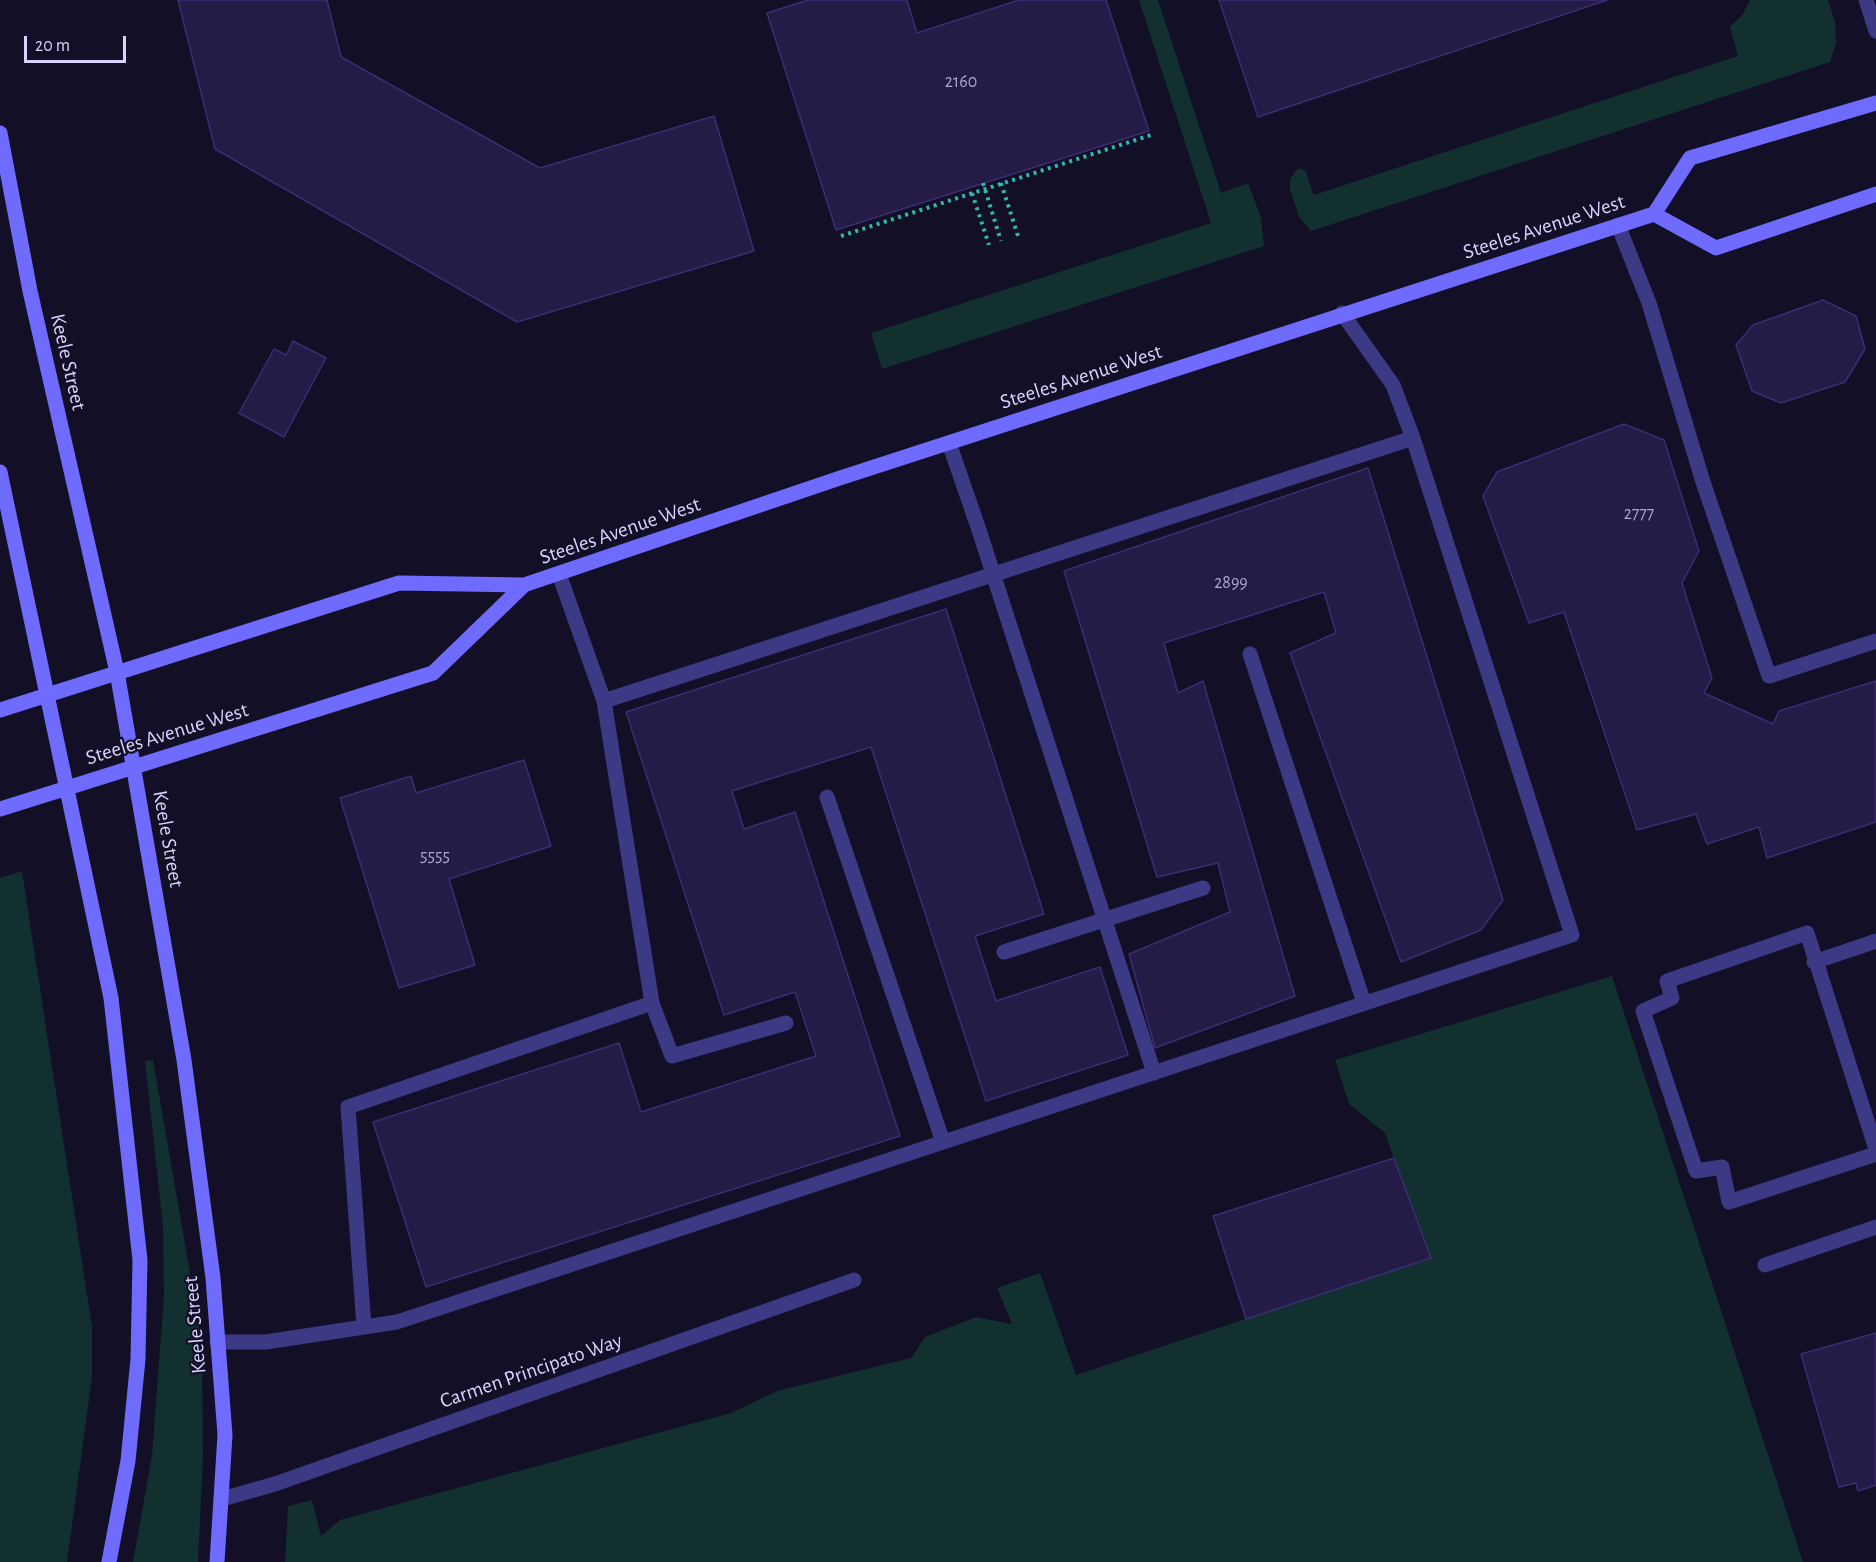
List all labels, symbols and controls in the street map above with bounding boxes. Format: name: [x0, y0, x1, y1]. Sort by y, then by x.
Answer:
scale bar: [27, 24, 129, 62]
text: 20 m: [35, 37, 70, 55]
house number: 2160: [945, 71, 977, 93]
street label: Steeles Avenue West: [1460, 189, 1628, 265]
street label: Keele Street: [45, 311, 91, 413]
street label: Steeles Avenue West: [997, 339, 1165, 415]
street label: Steeles Avenue West: [536, 492, 704, 570]
house number: 2777: [1624, 503, 1654, 525]
house number: 2899: [1214, 572, 1248, 594]
street label: Steeles Avenue West: [83, 697, 251, 771]
street label: Keele Street: [147, 788, 189, 890]
house number: 5555: [420, 845, 450, 867]
street label: Keele Street: [178, 1275, 212, 1375]
street label: Carmen Principato Way: [437, 1328, 625, 1414]

